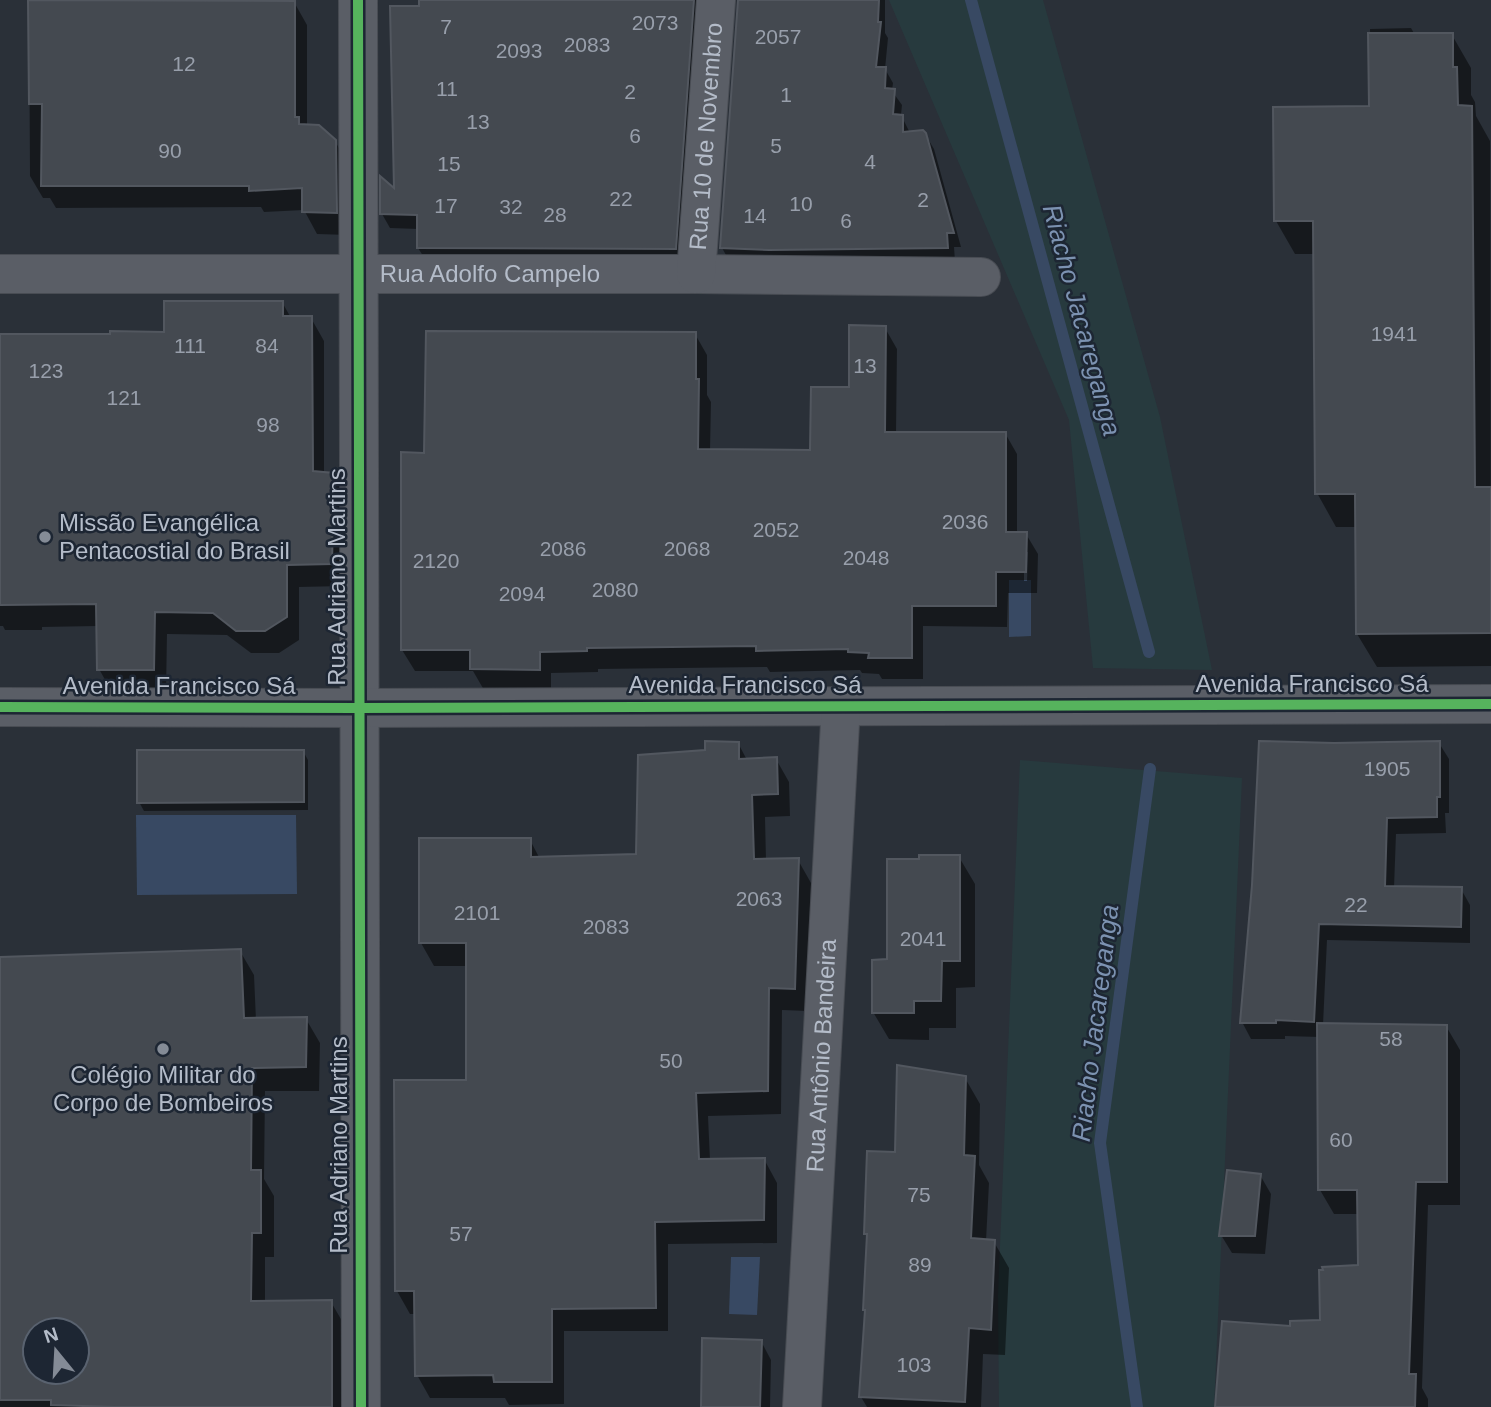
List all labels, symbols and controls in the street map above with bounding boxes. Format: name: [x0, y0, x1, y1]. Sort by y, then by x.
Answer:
house number: 2073: [632, 11, 678, 34]
house number: 7: [440, 15, 452, 38]
street label: Rua 10 de Novembro: [684, 22, 727, 251]
house number: 2057: [755, 25, 801, 48]
house number: 2083: [564, 33, 610, 56]
house number: 2093: [496, 39, 542, 62]
house number: 12: [172, 52, 196, 75]
house number: 11: [436, 77, 458, 100]
house number: 2: [624, 80, 636, 103]
house number: 1: [780, 83, 792, 106]
house number: 13: [466, 110, 490, 133]
house number: 6: [629, 124, 641, 147]
house number: 5: [770, 134, 782, 157]
house number: 90: [158, 139, 182, 162]
house number: 4: [864, 150, 876, 173]
house number: 15: [437, 152, 461, 175]
house number: 22: [609, 187, 633, 210]
house number: 2: [917, 188, 929, 211]
house number: 10: [789, 192, 813, 215]
house number: 17: [434, 194, 458, 217]
house number: 32: [499, 195, 523, 218]
water label: Riacho Jacareganga: [1037, 201, 1127, 439]
house number: 28: [543, 203, 567, 226]
house number: 14: [743, 204, 767, 227]
house number: 6: [840, 209, 852, 232]
street label: Rua Adolfo Campelo: [380, 260, 600, 287]
house number: 1941: [1371, 322, 1417, 345]
house number: 111: [174, 334, 206, 357]
house number: 84: [255, 334, 279, 357]
house number: 13: [853, 354, 877, 377]
house number: 123: [28, 359, 64, 382]
house number: 121: [106, 386, 142, 409]
house number: 98: [256, 413, 280, 436]
street label: Rua Adriano Martins: [323, 468, 350, 686]
place label: Missão Evangélica Pentacostial do Brasil: [59, 509, 290, 564]
house number: 2036: [942, 510, 988, 533]
house number: 2052: [753, 518, 799, 541]
marker: Missão Evangélica Pentacostial do Brasil: [37, 529, 53, 545]
house number: 2086: [540, 537, 586, 560]
house number: 2068: [664, 537, 710, 560]
house number: 2048: [843, 546, 889, 569]
house number: 2120: [413, 549, 459, 572]
house number: 2080: [592, 578, 638, 601]
house number: 2094: [499, 582, 546, 605]
street label: Avenida Francisco Sá: [1195, 670, 1429, 697]
street label: Avenida Francisco Sá: [628, 671, 862, 698]
street label: Avenida Francisco Sá: [62, 672, 296, 699]
house number: 1905: [1364, 757, 1410, 780]
house number: 2063: [736, 887, 782, 910]
house number: 22: [1344, 893, 1368, 916]
house number: 2101: [454, 901, 500, 924]
water label: Riacho Jacareganga: [1066, 903, 1124, 1143]
house number: 2083: [583, 915, 629, 938]
house number: 2041: [900, 927, 946, 950]
street label: Rua Antônio Bandeira: [801, 937, 841, 1173]
house number: 58: [1379, 1027, 1403, 1050]
street label: Rua Adriano Martins: [325, 1036, 352, 1254]
marker: Colégio Militar do Corpo de Bombeiros: [155, 1041, 171, 1057]
house number: 50: [659, 1049, 683, 1072]
place label: Colégio Militar do Corpo de Bombeiros: [53, 1061, 273, 1116]
house number: 60: [1329, 1128, 1353, 1151]
house number: 75: [907, 1183, 931, 1206]
house number: 57: [449, 1222, 473, 1245]
house number: 89: [908, 1253, 932, 1276]
north arrow: [21, 1316, 91, 1386]
text: N: [41, 1323, 61, 1347]
house number: 103: [896, 1353, 932, 1376]

